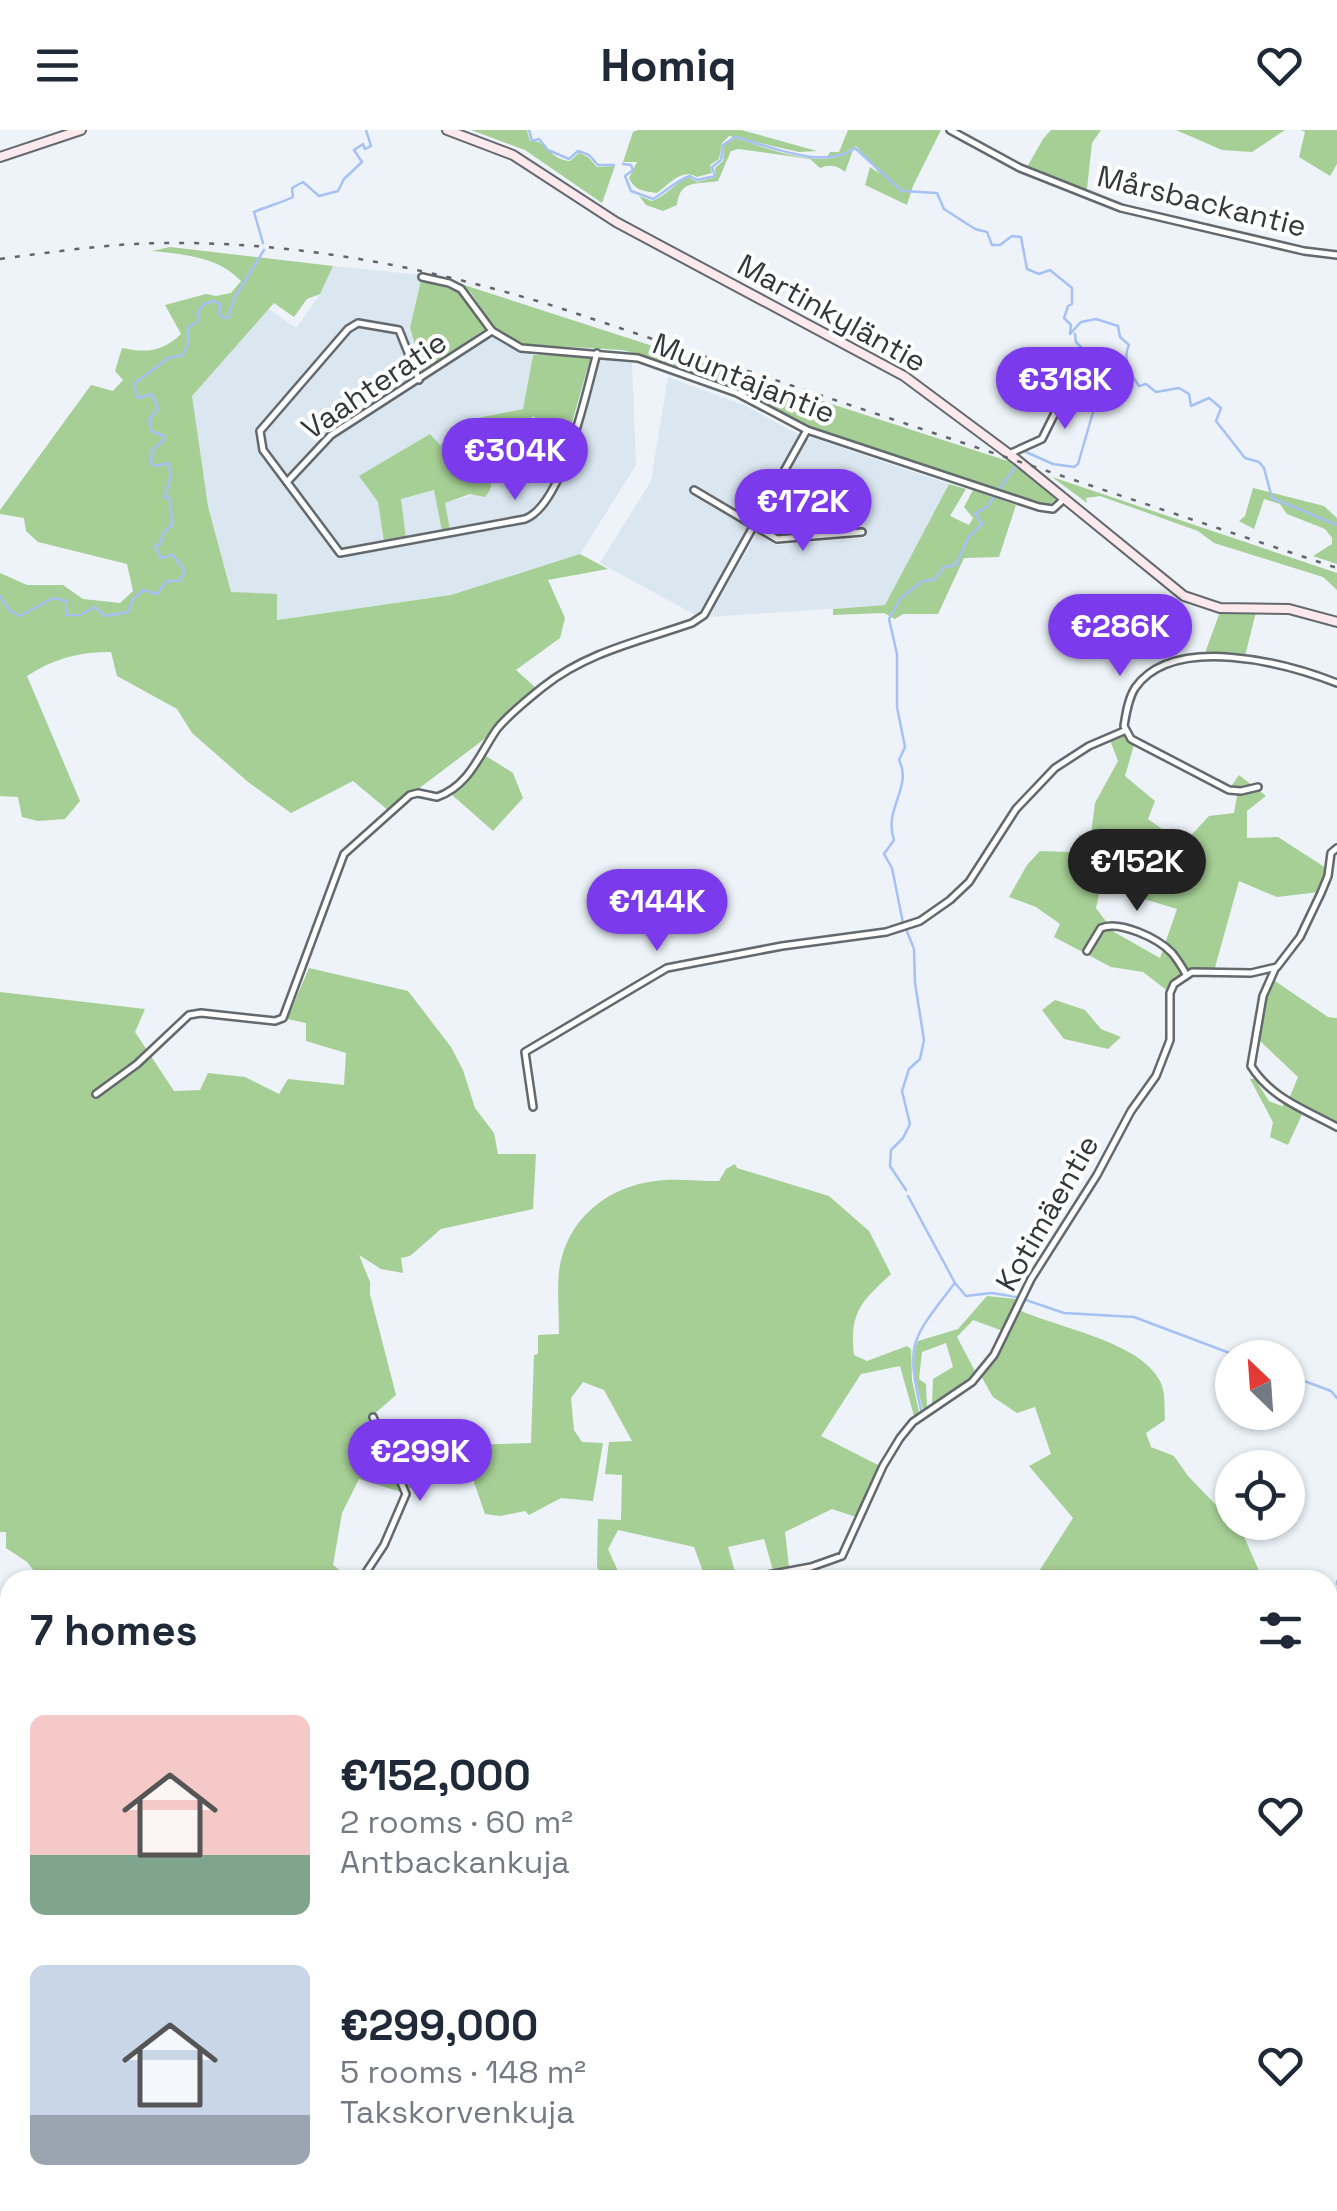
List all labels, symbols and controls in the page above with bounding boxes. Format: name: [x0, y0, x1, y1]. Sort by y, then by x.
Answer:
text: Homiq: [600, 37, 737, 94]
icon: menu: [30, 38, 85, 93]
icon: heart: [1252, 38, 1307, 93]
street label: Mårsbackantie: [1093, 156, 1311, 246]
street label: Martinkyläntie: [731, 245, 933, 381]
street label: Vaahteratie: [294, 322, 454, 448]
street label: Muuntajantie: [647, 324, 841, 432]
pin: €318K: [995, 347, 1135, 432]
text: €318K: [1018, 359, 1112, 399]
pin: €304K: [445, 418, 585, 503]
text: €304K: [464, 430, 566, 470]
pin: €172K: [733, 469, 873, 554]
text: €172K: [757, 481, 849, 521]
pin: €286K: [1050, 594, 1190, 679]
text: €286K: [1070, 606, 1170, 646]
pin: €152K: [1067, 829, 1207, 914]
text: €152K: [1090, 841, 1184, 881]
pin: €144K: [587, 869, 727, 954]
text: €144K: [609, 881, 705, 921]
street label: Kotimäentie: [987, 1128, 1107, 1298]
north arrow: [1215, 1340, 1305, 1430]
map controls: [1215, 1340, 1305, 1540]
pin: €299K: [350, 1419, 490, 1504]
text: €299K: [370, 1431, 470, 1471]
button: locate: [1215, 1450, 1305, 1540]
icon: filters: [1253, 1603, 1308, 1658]
text: 7 homes: [30, 1604, 198, 1657]
text: €152,000: [340, 1749, 531, 1802]
icon: home: [110, 1755, 230, 1875]
icon: heart: [1253, 1788, 1308, 1843]
text: 2 rooms · 60 m²: [340, 1802, 573, 1842]
text: Antbackankuja: [340, 1842, 570, 1882]
text: €299,000: [340, 1999, 538, 2052]
icon: home: [110, 2005, 230, 2125]
icon: heart: [1253, 2038, 1308, 2093]
text: 5 rooms · 148 m²: [340, 2052, 586, 2092]
text: Takskorvenkuja: [340, 2092, 575, 2132]

